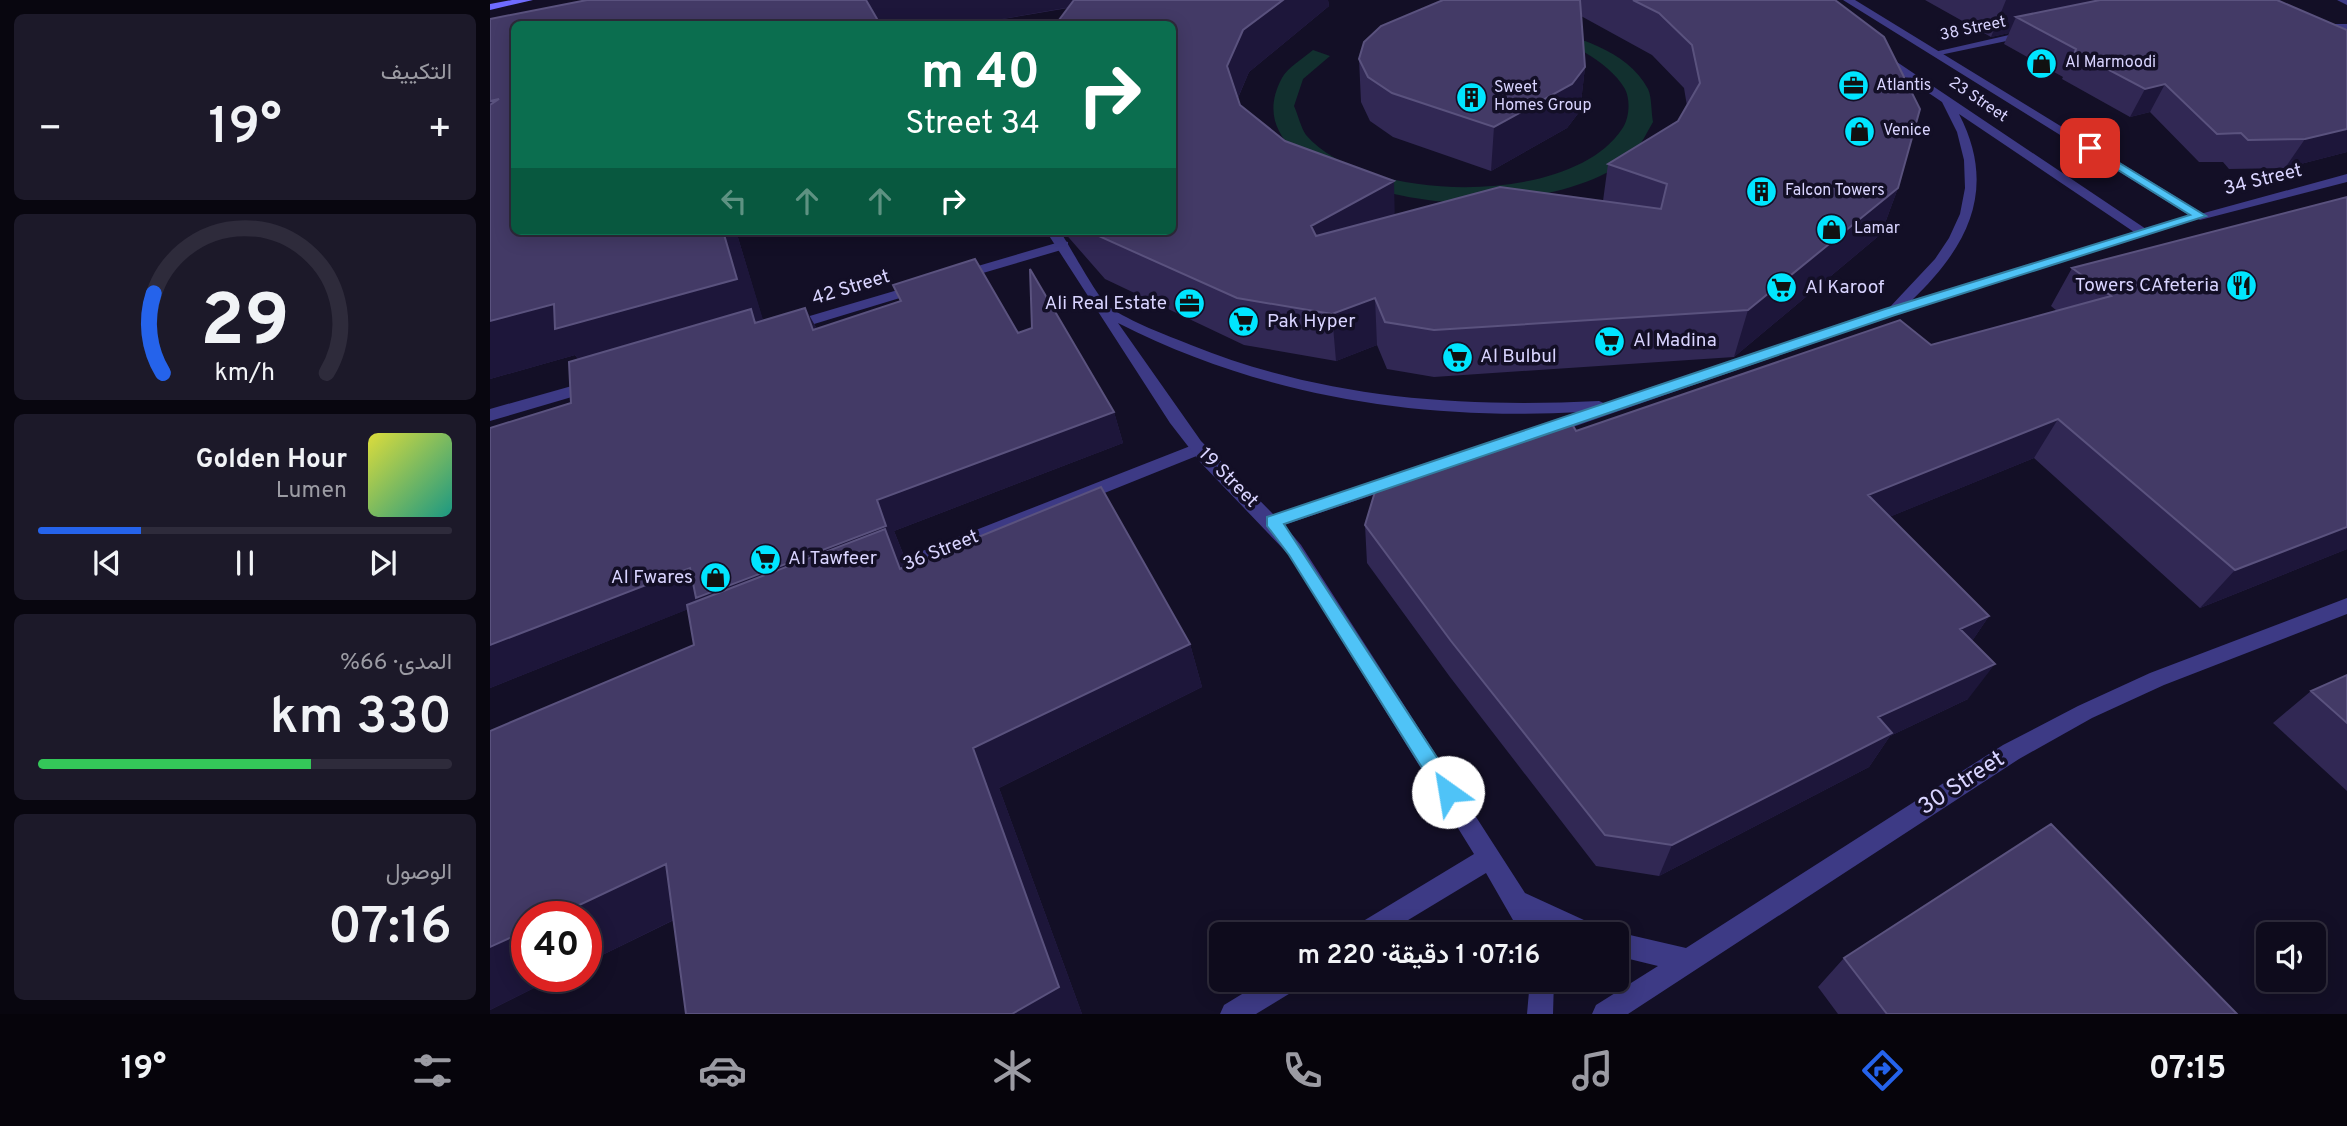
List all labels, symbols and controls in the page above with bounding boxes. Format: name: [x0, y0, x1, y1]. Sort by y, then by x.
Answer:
street label: 38 Street: [1938, 12, 2008, 46]
text: 40 m: [921, 44, 1040, 106]
shop icon: Al Marmoodi: [2025, 46, 2059, 80]
icon: right: [1064, 49, 1155, 140]
place label: Al Marmoodi: [2065, 53, 2156, 73]
text: التكييف: [381, 59, 452, 88]
office icon: Atlantis: [1836, 69, 1870, 103]
street label: 23 Street: [1945, 73, 2011, 127]
place label: Atlantis: [1876, 76, 1931, 96]
place label: Sweet Homes Group: [1494, 78, 1592, 116]
building icon: Sweet Homes Group: [1454, 80, 1488, 114]
text: 19°: [208, 96, 282, 162]
text: 34 Street: [905, 105, 1040, 145]
text: −: [38, 106, 63, 155]
text: +: [427, 106, 452, 155]
shop icon: Venice: [1843, 114, 1877, 148]
pin: [2060, 118, 2120, 178]
place label: Venice: [1883, 121, 1931, 141]
icon: arrive: [2071, 129, 2109, 167]
street label: 34 Street: [2221, 159, 2305, 201]
building icon: Falcon Towers: [1745, 174, 1779, 208]
place label: Falcon Towers: [1785, 181, 1885, 201]
icon: left: [715, 182, 753, 220]
icon: ahead: [788, 182, 826, 220]
icon: ahead: [861, 182, 899, 220]
icon: right: [934, 182, 972, 220]
shop icon: Lamar: [1814, 212, 1848, 246]
place label: Lamar: [1854, 219, 1900, 239]
street label: 42 Street: [809, 265, 893, 311]
restaurant icon: Towers CAfeteria: [2225, 269, 2259, 303]
supermarket icon: Al Karoof: [1765, 271, 1799, 305]
place label: Towers CAfeteria: [2075, 274, 2219, 298]
place label: Al Karoof: [1805, 276, 1885, 300]
text: 29: [200, 279, 290, 371]
office icon: Ali Real Estate: [1173, 287, 1207, 321]
place label: Ali Real Estate: [1044, 292, 1167, 316]
supermarket icon: Pak Hyper: [1227, 305, 1261, 339]
place label: Pak Hyper: [1267, 310, 1356, 334]
supermarket icon: Al Madina: [1593, 324, 1627, 358]
place label: Al Madina: [1633, 329, 1717, 353]
supermarket icon: Al Bulbul: [1440, 340, 1474, 374]
place label: Al Bulbul: [1480, 345, 1557, 369]
text: km/h: [215, 358, 275, 390]
street label: 19 Street: [1193, 443, 1263, 513]
text: Golden Hour: [196, 444, 347, 477]
text: Lumen: [276, 477, 347, 506]
street label: 36 Street: [900, 525, 982, 577]
supermarket icon: Al Tawfeer: [748, 542, 782, 576]
icon: previous: [88, 544, 126, 582]
icon: pause: [226, 544, 264, 582]
icon: next: [364, 544, 402, 582]
place label: Al Tawfeer: [788, 547, 878, 571]
shop icon: Al Fwares: [699, 561, 733, 595]
place label: Al Fwares: [611, 566, 693, 590]
text: المدى · 66%: [340, 649, 452, 678]
text: 330 km: [270, 686, 452, 752]
street label: 30 Street: [1913, 745, 2011, 823]
position arrow: [1411, 755, 1485, 829]
text: الوصول: [386, 859, 452, 888]
text: 07:16: [328, 896, 452, 962]
speed limit sign: 40: [511, 901, 602, 992]
map controls: [2256, 922, 2326, 992]
button: sound: [2256, 922, 2326, 992]
text: 07:16 · 1 دقيقة · 220 m: [1298, 940, 1540, 973]
icon: filters: [408, 1046, 457, 1095]
icon: car: [698, 1046, 747, 1095]
icon: climate: [988, 1046, 1037, 1095]
icon: phone: [1278, 1046, 1327, 1095]
icon: music: [1568, 1046, 1617, 1095]
icon: directions: [1858, 1046, 1907, 1095]
text: 19°: [121, 1050, 166, 1090]
text: 07:15: [2149, 1050, 2226, 1090]

